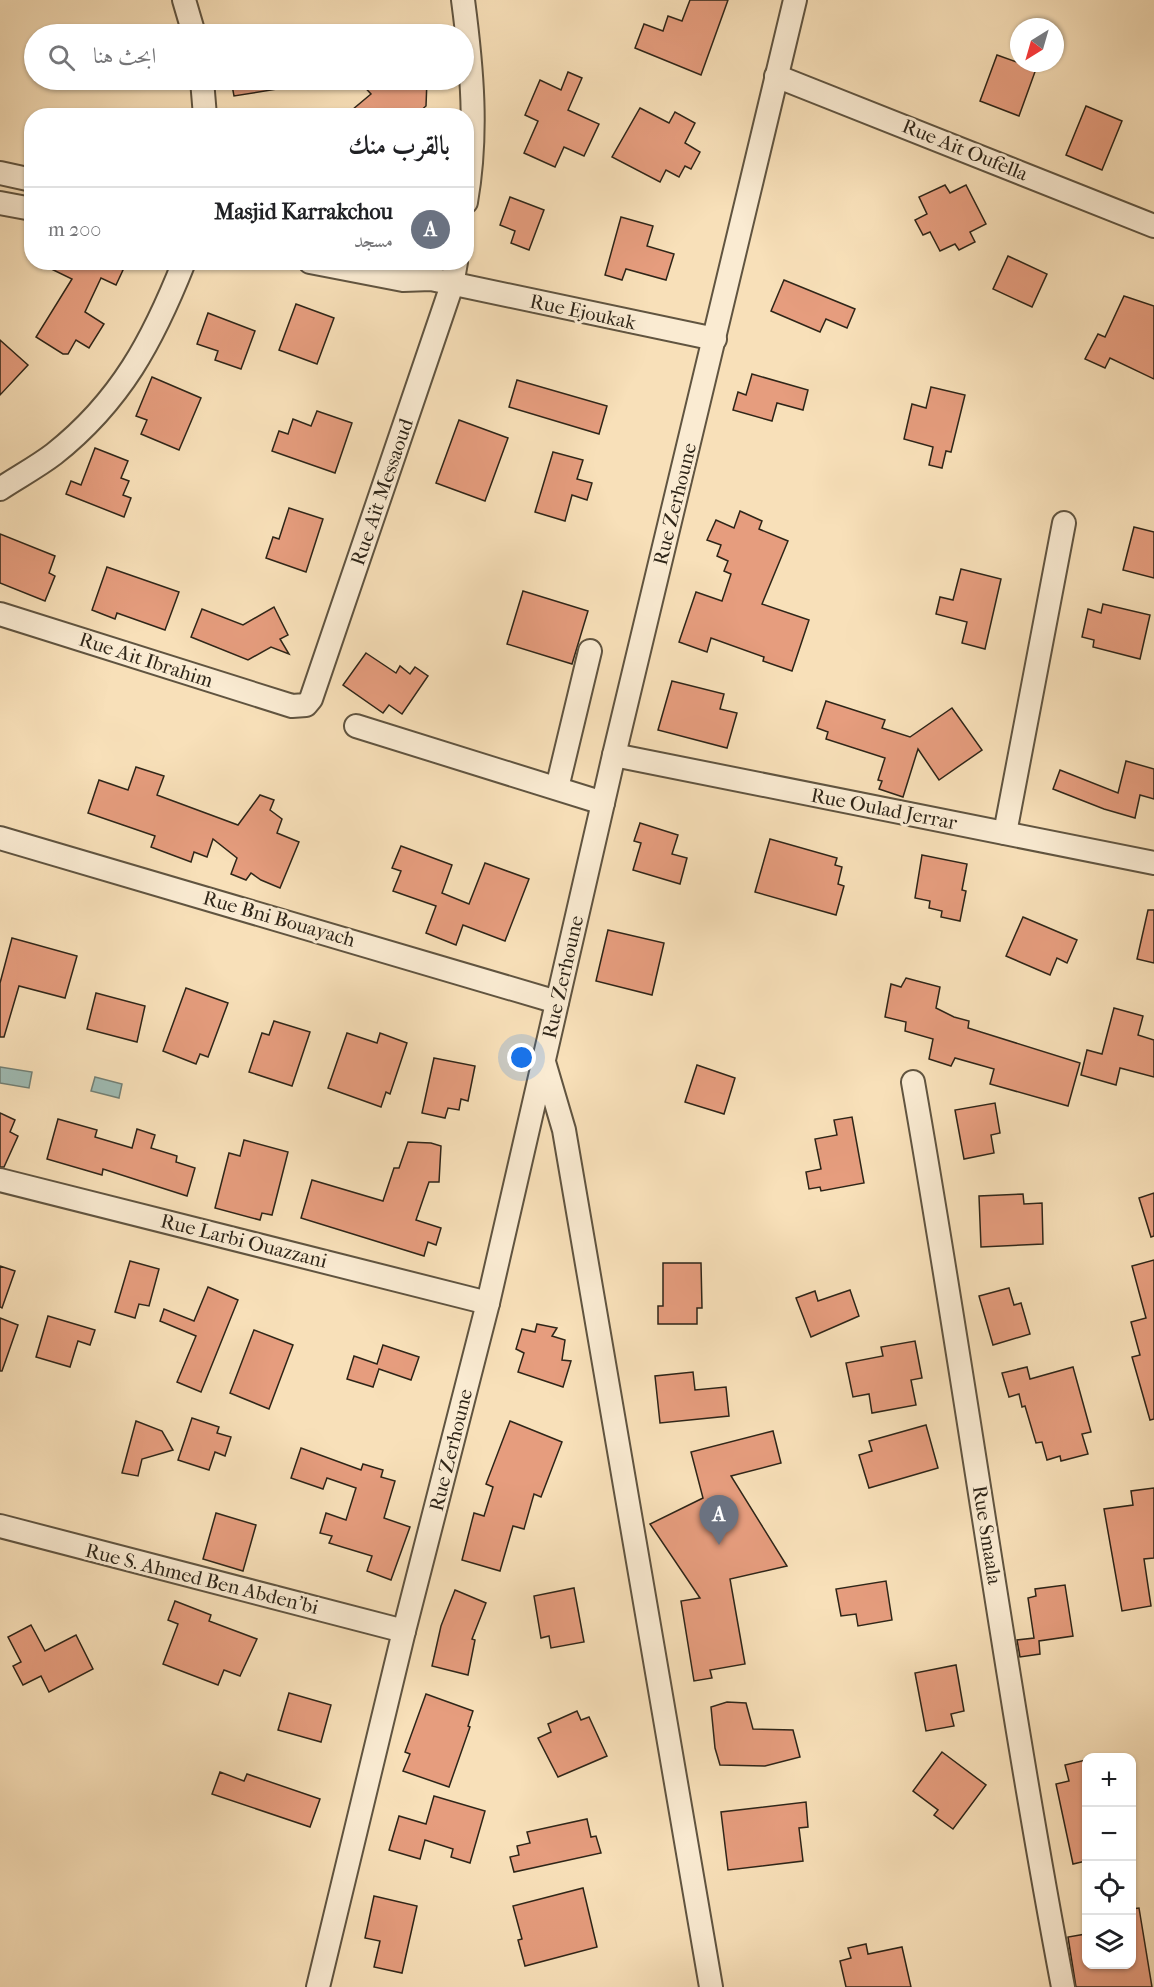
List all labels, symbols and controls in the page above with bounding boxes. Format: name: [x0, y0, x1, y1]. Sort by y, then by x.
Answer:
north arrow: [1010, 18, 1064, 72]
search box: [24, 24, 474, 90]
icon: search: [45, 41, 78, 74]
text: ابحث هنا: [93, 43, 156, 69]
street label: Rue Ait Oufella: [899, 114, 1032, 186]
text: بالقرب منك: [348, 130, 450, 161]
text: Masjid Karrakchou: [214, 199, 393, 225]
text: 200 m: [48, 218, 101, 241]
text: A: [424, 218, 437, 241]
text: مسجد: [354, 229, 393, 252]
street label: Rue Ejoukak: [528, 290, 639, 335]
street label: Rue Aït Messaoud: [346, 414, 418, 568]
street label: Rue Zerhoune: [649, 440, 701, 568]
street label: Rue Ait Ibrahim: [76, 628, 216, 693]
street label: Rue Oulad Jerrar: [809, 784, 960, 835]
street label: Rue Bni Bouayach: [200, 886, 358, 952]
street label: Rue Zerhoune: [538, 913, 588, 1041]
your location: [507, 1043, 536, 1072]
street label: Rue Larbi Ouazzani: [158, 1209, 330, 1273]
street label: Rue Zerhoune: [425, 1386, 477, 1514]
street label: Rue Smaala: [968, 1484, 1006, 1587]
pin: A: [700, 1496, 738, 1545]
street label: Rue S. Ahmed Ben Abden'bi: [83, 1539, 321, 1619]
map controls: [1082, 1753, 1136, 1969]
button: +: [1082, 1753, 1136, 1807]
button: −: [1082, 1807, 1136, 1861]
button: locate: [1082, 1861, 1136, 1915]
button: layers: [1082, 1915, 1136, 1969]

